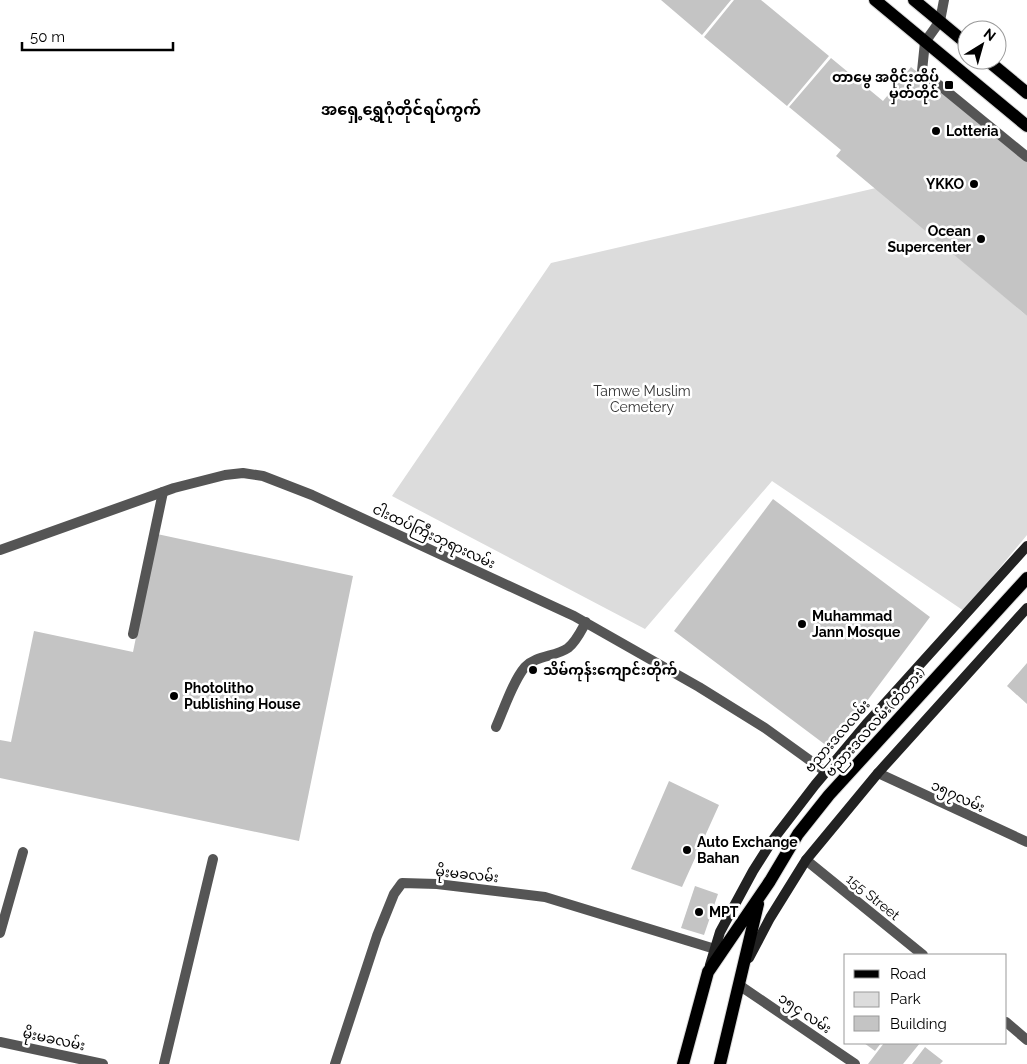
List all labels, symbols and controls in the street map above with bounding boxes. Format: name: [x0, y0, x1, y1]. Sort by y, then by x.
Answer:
scale bar: [22, 20, 174, 52]
north arrow: [957, 20, 1007, 70]
text: N: [981, 25, 999, 44]
text: 50 m: [30, 28, 65, 46]
place label: တာမွေ အဝိုင်းထိပ် မှတ်တိုင်: [832, 67, 939, 105]
marker: တာမွေ အဝိုင်းထိပ် မှတ်တိုင်: [943, 79, 955, 91]
district label: အရှေ့ရွှေဂုံတိုင်ရပ်ကွက်: [321, 98, 481, 123]
place label: Lotteria: [946, 123, 999, 139]
marker: Lotteria: [930, 125, 942, 137]
place label: YKKO: [926, 176, 964, 192]
marker: YKKO: [968, 178, 980, 190]
place label: Ocean Supercenter: [887, 223, 972, 255]
marker: Ocean Supercenter: [975, 233, 987, 245]
park label: Tamwe Muslim Cemetery: [593, 383, 691, 415]
street label: ငါးထပ်ကြီးဘုရားလမ်း: [368, 499, 499, 575]
place label: Muhammad Jann Mosque: [812, 608, 901, 640]
marker: Muhammad Jann Mosque: [796, 618, 808, 630]
place label: သိမ်ကုန်းကျောင်းတိုက်: [543, 660, 677, 682]
marker: သိမ်ကုန်းကျောင်းတိုက်: [527, 664, 539, 676]
street label: ဗညားဒလလမ်း(တံတား): [822, 664, 928, 780]
place label: Photolitho Publishing House: [184, 680, 301, 712]
marker: Photolitho Publishing House: [168, 690, 180, 702]
street label: ဗညားဒလလမ်း: [801, 696, 873, 776]
street label: ၁၅၇လမ်း: [927, 775, 988, 819]
place label: Auto Exchange Bahan: [697, 834, 798, 866]
marker: Auto Exchange Bahan: [681, 844, 693, 856]
street label: မိုးမခလမ်း: [434, 861, 500, 889]
street label: 155 Street: [843, 871, 903, 923]
place label: MPT: [709, 904, 739, 920]
marker: MPT: [693, 906, 705, 918]
legend: [844, 954, 1007, 1044]
text: Road: [890, 965, 926, 983]
street label: ၁၅၄ လမ်း: [773, 988, 836, 1040]
text: Park: [890, 990, 921, 1008]
text: Building: [890, 1015, 947, 1033]
street label: မိုးမခလမ်း: [21, 1023, 87, 1057]

